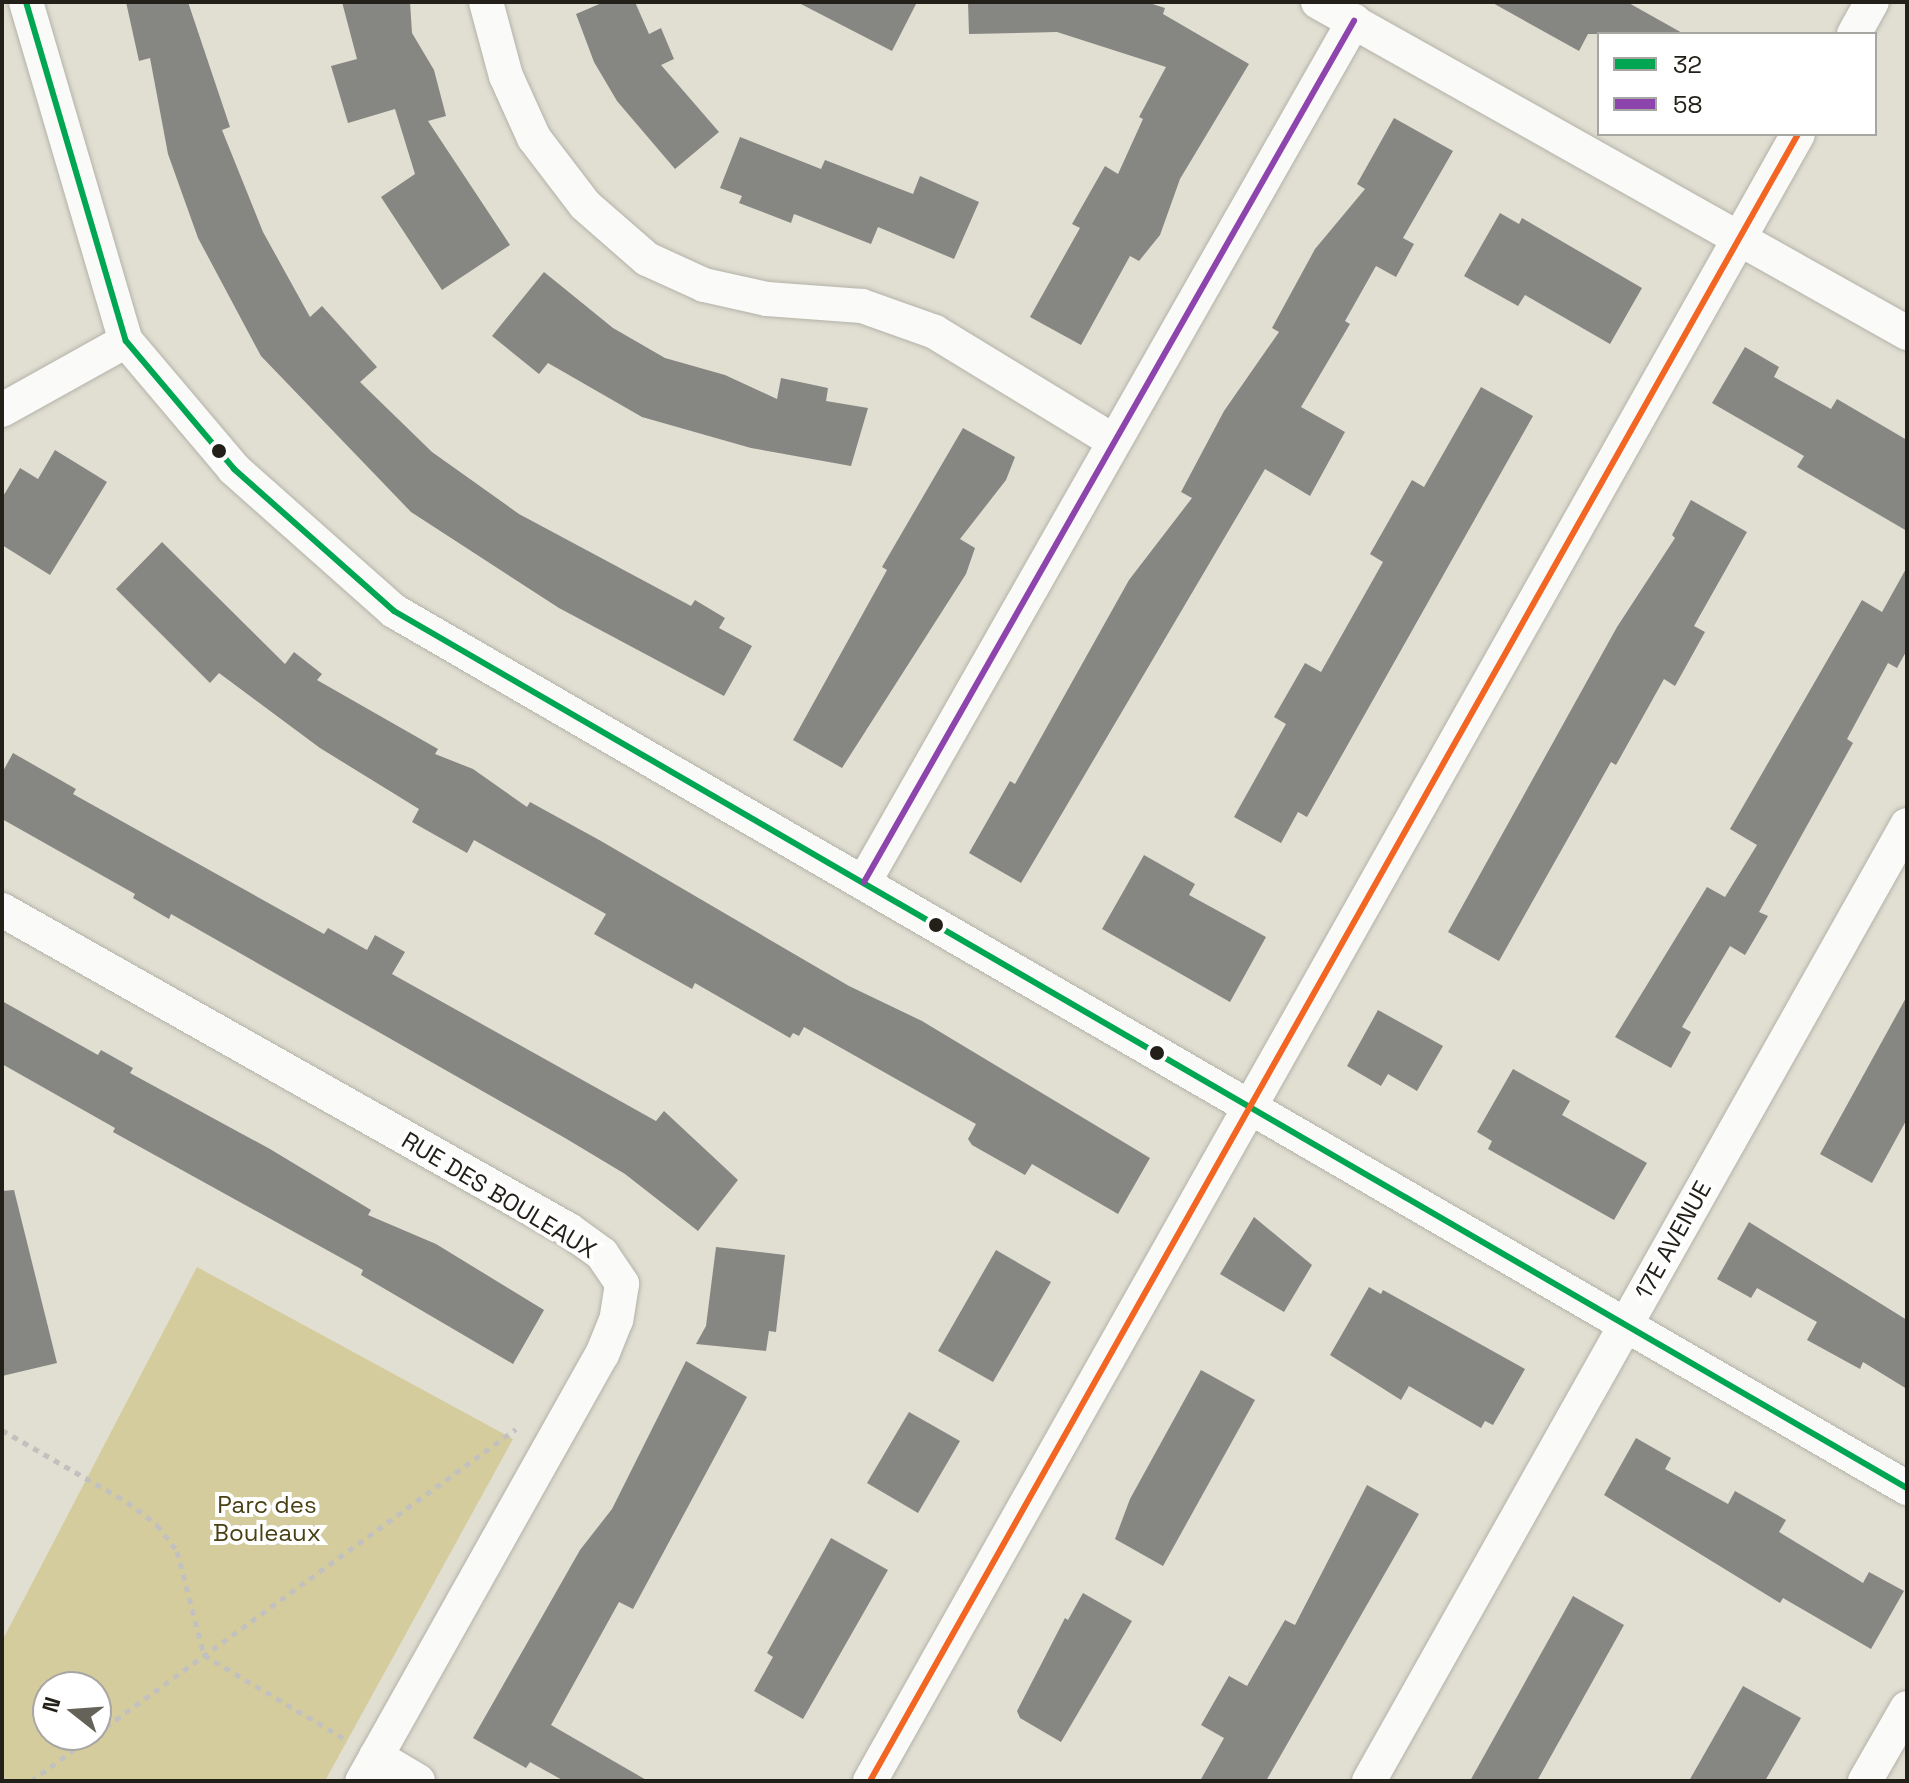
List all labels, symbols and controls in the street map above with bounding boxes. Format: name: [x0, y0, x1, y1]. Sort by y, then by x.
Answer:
legend: [1597, 32, 1877, 136]
text: 32: [1673, 49, 1702, 80]
text: 58: [1673, 89, 1702, 120]
unlabelled marker: [211, 443, 227, 459]
unlabelled marker: [928, 917, 944, 933]
unlabelled marker: [1149, 1045, 1165, 1061]
street label: RUE DES BOULEAUX: [397, 1126, 601, 1264]
street label: 17E AVENUE: [1629, 1176, 1717, 1304]
park label: Parc des Bouleaux: [213, 1491, 321, 1547]
north arrow: [32, 1671, 112, 1751]
text: N: [35, 1693, 67, 1716]

